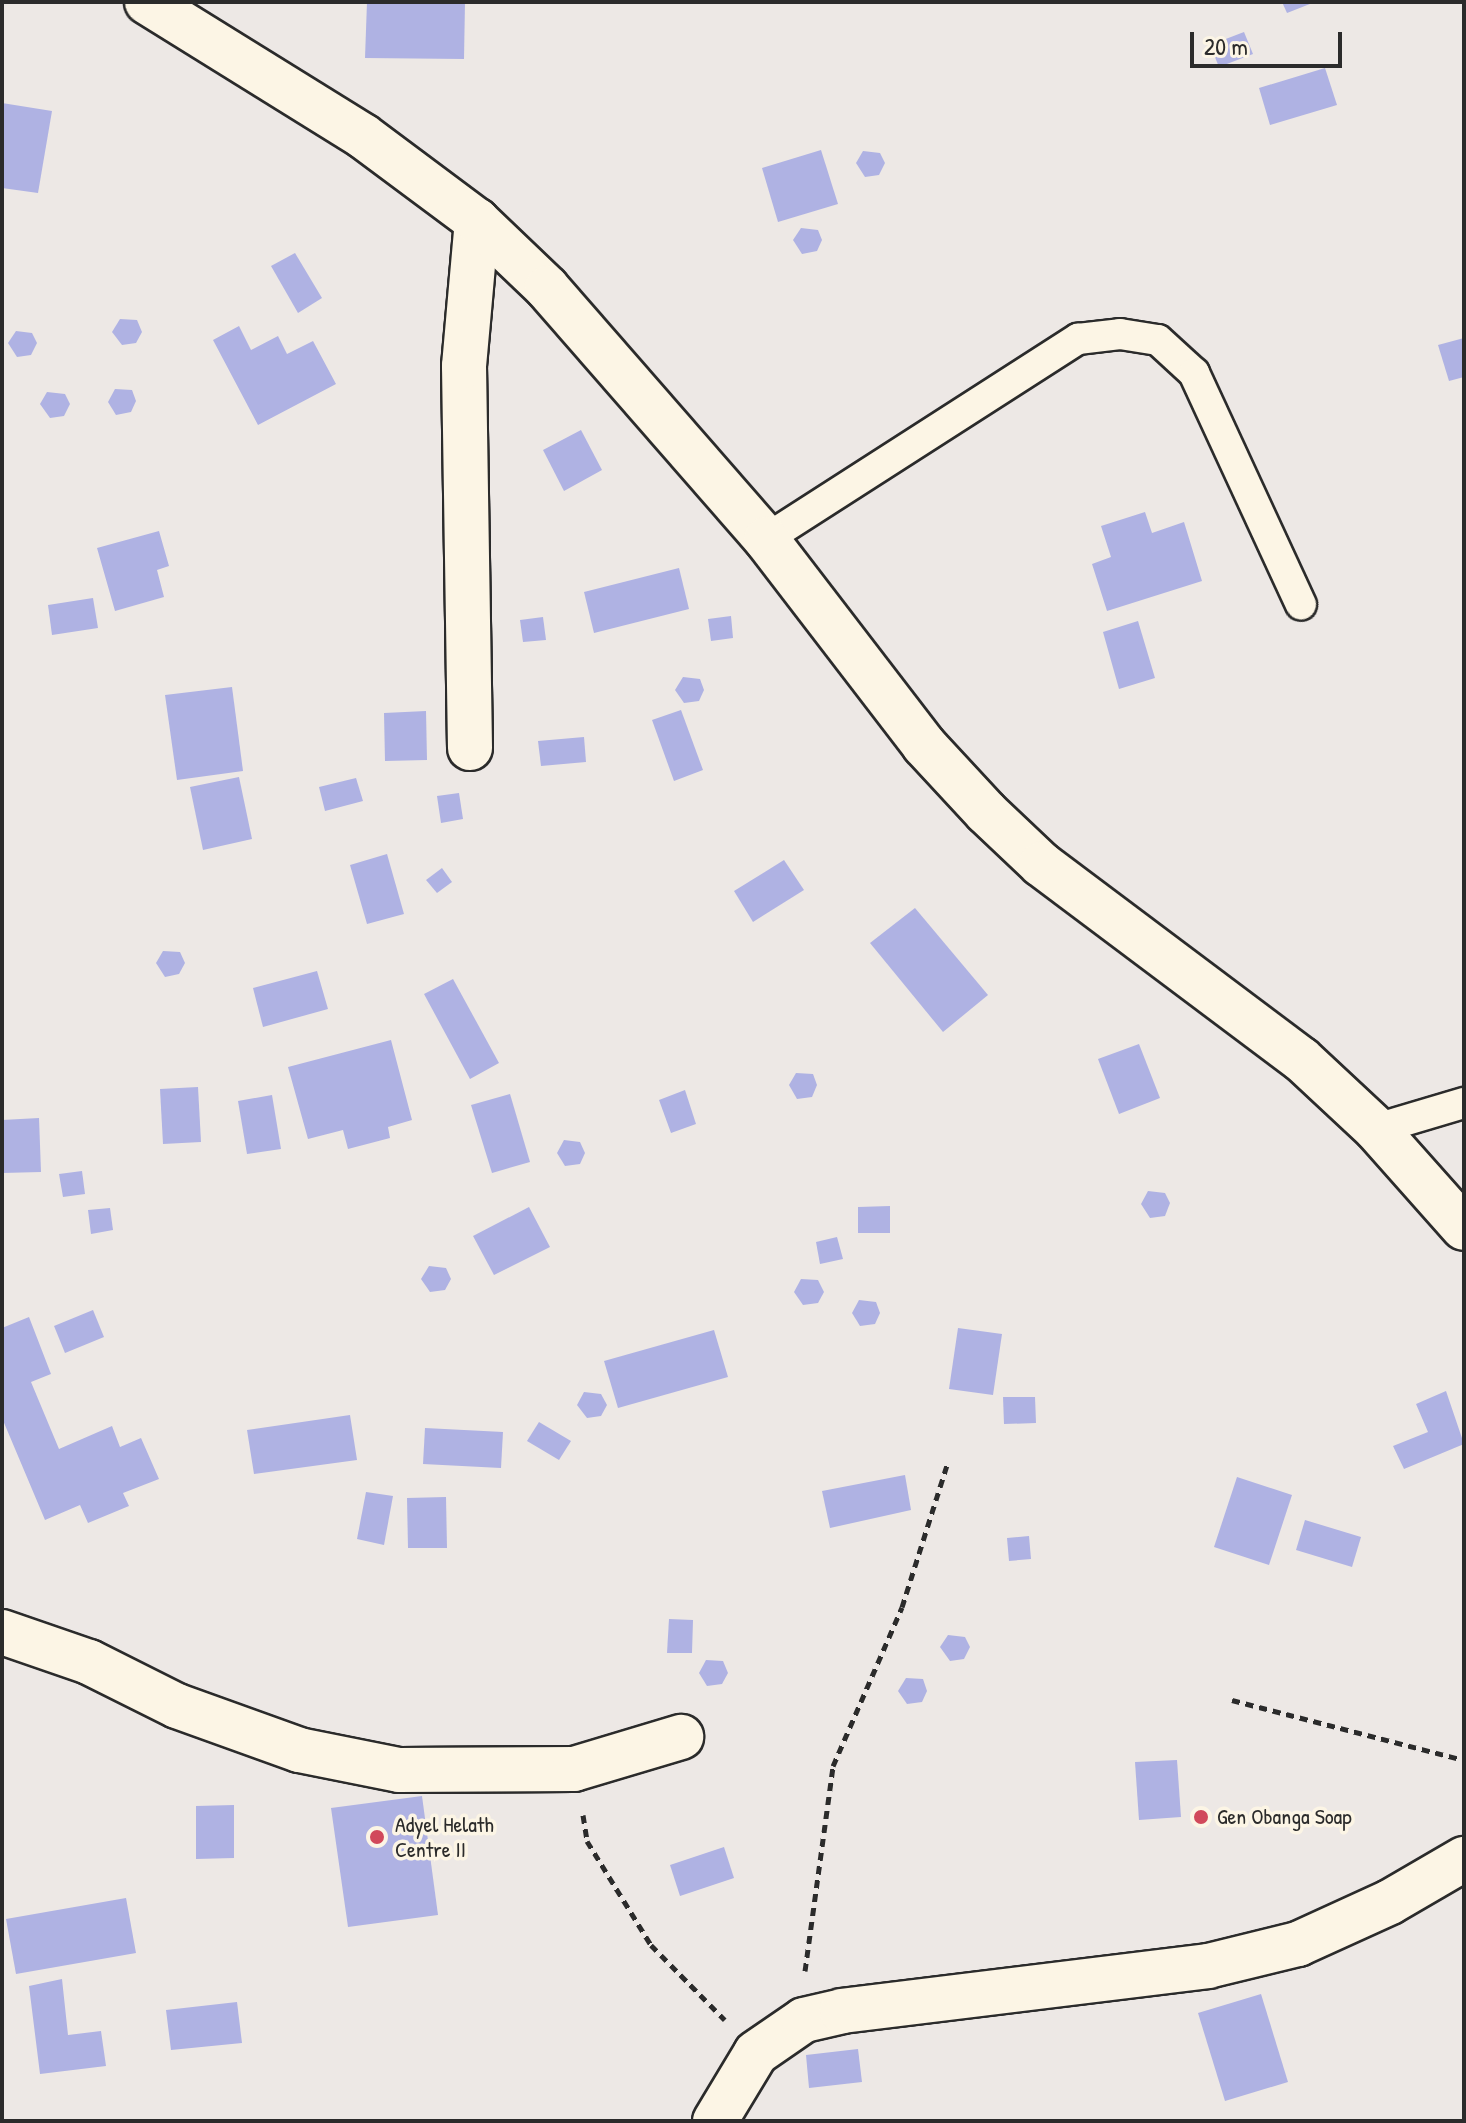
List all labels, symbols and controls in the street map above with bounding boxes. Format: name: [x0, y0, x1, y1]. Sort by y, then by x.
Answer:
scale bar: [1194, 16, 1346, 66]
text: 20 m: [1204, 30, 1248, 62]
place label: Gen Obanga Soap: [1217, 1804, 1352, 1830]
marker: Gen Obanga Soap: [1192, 1808, 1210, 1826]
place label: Adyel Helath Centre II: [395, 1811, 494, 1862]
marker: Adyel Helath Centre II: [366, 1826, 388, 1848]

